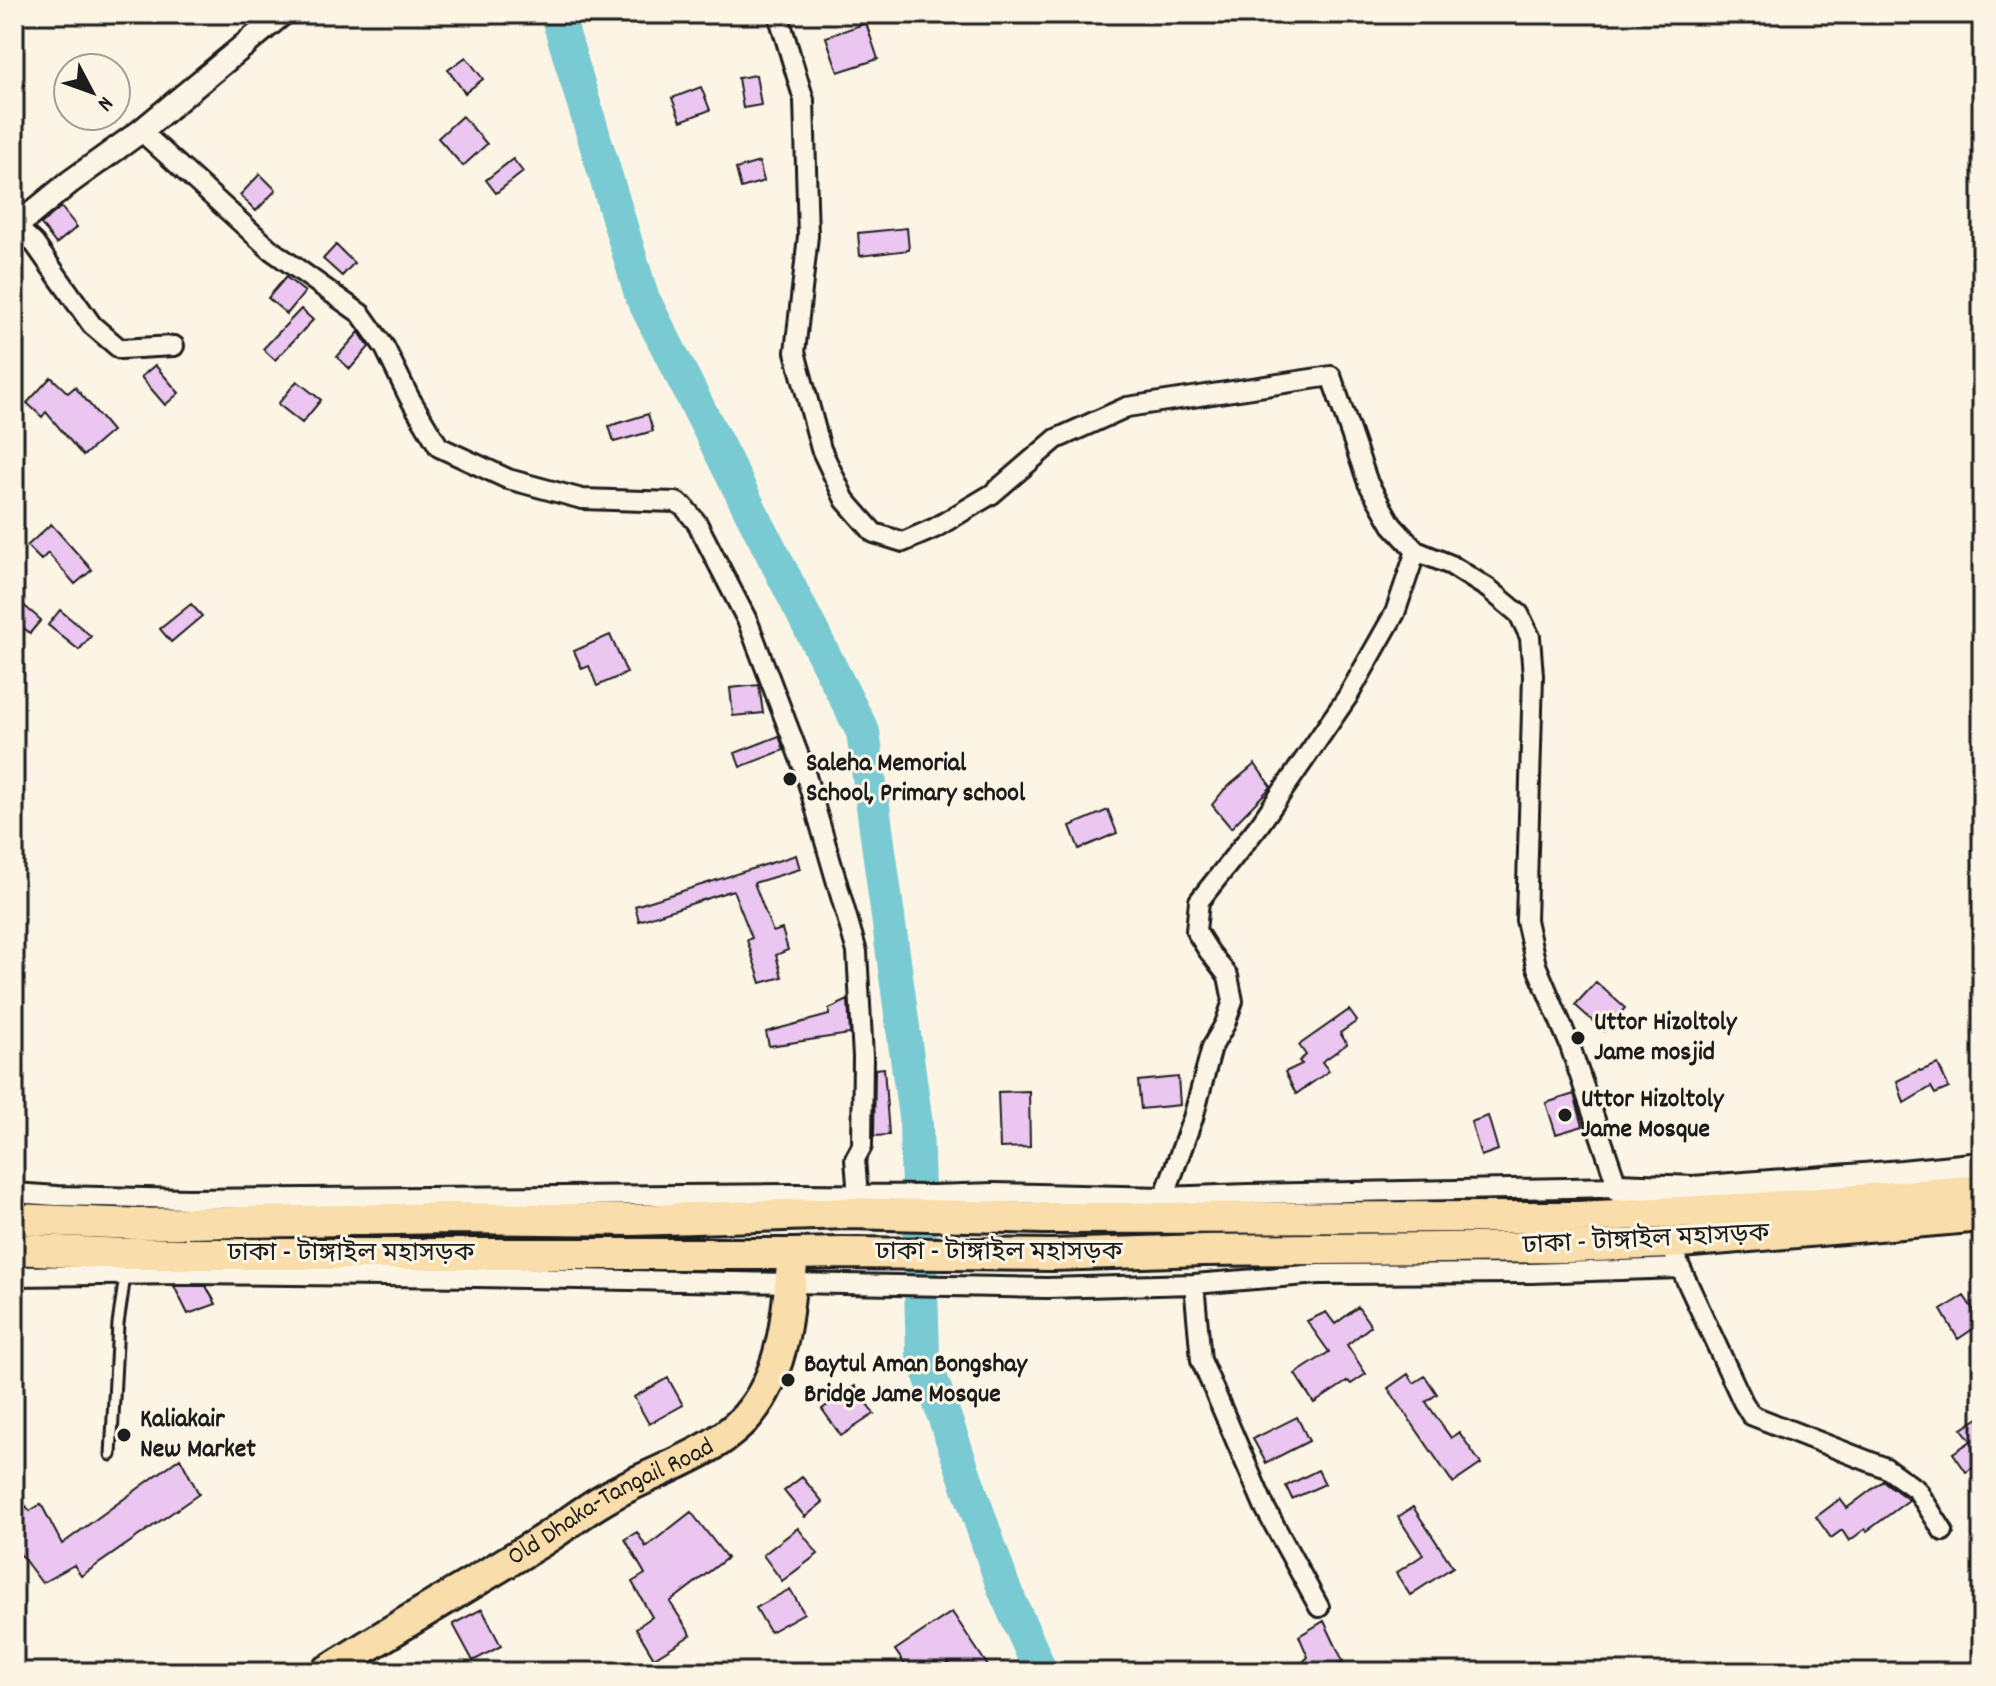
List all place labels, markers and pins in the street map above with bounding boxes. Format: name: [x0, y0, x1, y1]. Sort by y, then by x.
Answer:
place label: Saleha Memorial School, Primary school: [806, 746, 1026, 813]
marker: Saleha Memorial School, Primary school: [781, 770, 799, 788]
place label: Uttor Hizoltoly Jame mosjid: [1594, 1005, 1738, 1072]
marker: Uttor Hizoltoly Jame mosjid: [1569, 1029, 1587, 1047]
place label: Uttor Hizoltoly Jame Mosque: [1581, 1082, 1725, 1149]
marker: Uttor Hizoltoly Jame Mosque: [1556, 1106, 1574, 1124]
place label: Baytul Aman Bongshay Bridge Jame Mosque: [804, 1347, 1029, 1414]
marker: Baytul Aman Bongshay Bridge Jame Mosque: [779, 1371, 797, 1389]
place label: Kaliakair New Market: [140, 1402, 256, 1469]
marker: Kaliakair New Market: [115, 1426, 133, 1444]

